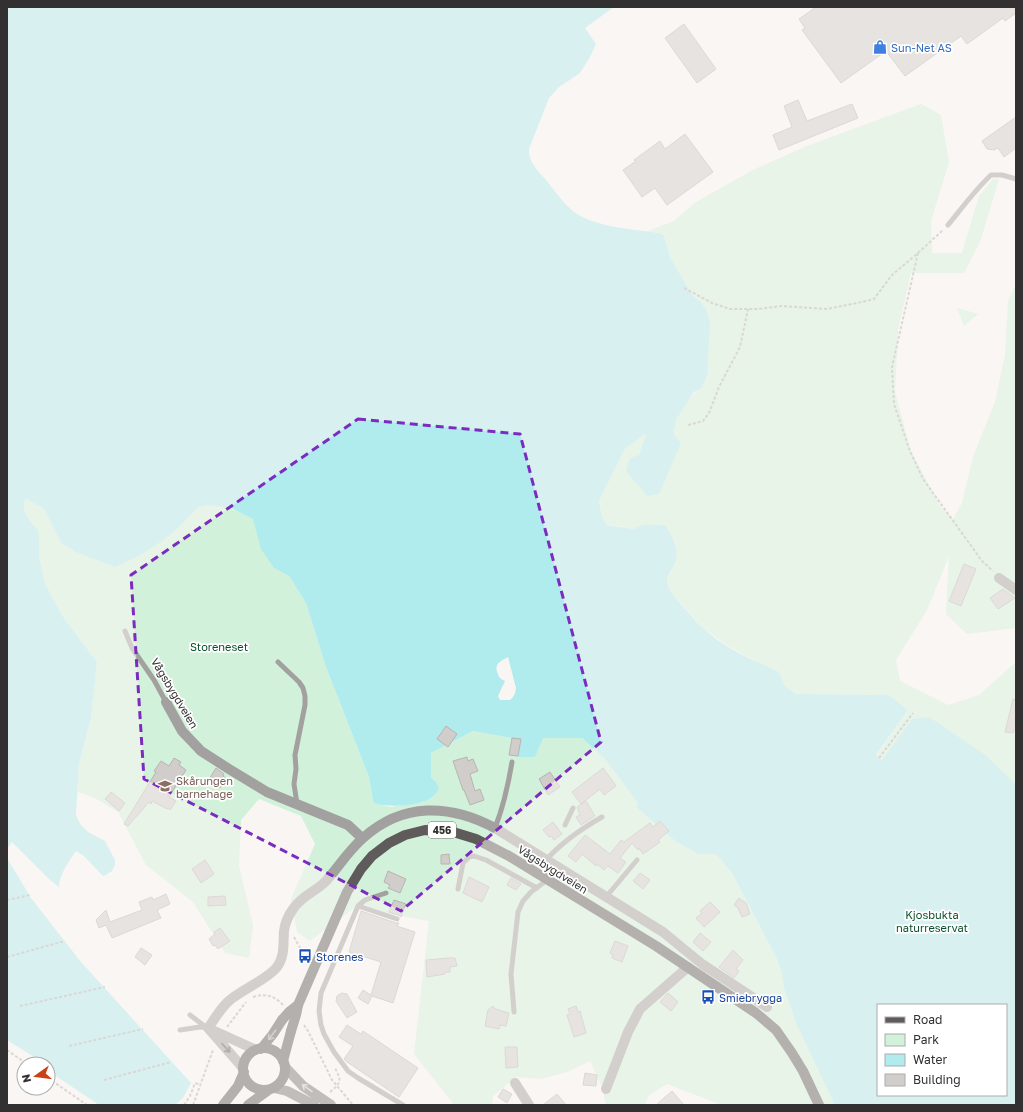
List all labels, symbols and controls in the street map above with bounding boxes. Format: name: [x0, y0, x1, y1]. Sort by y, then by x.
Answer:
shop icon: Sun-Net AS: [872, 39, 888, 55]
place label: Sun-Net AS: [891, 41, 952, 54]
park label: Storeneset: [190, 640, 248, 653]
street label: Vågsbygdveien: [149, 655, 201, 731]
place label: Skårungen barnehage: [176, 774, 233, 800]
school or university icon: Skårungen barnehage: [157, 778, 173, 794]
road number: 456: [428, 822, 456, 838]
street label: Vågsbygdveien: [516, 842, 590, 896]
park label: Kjosbukta naturreservat: [896, 908, 968, 934]
bus stop icon: Storenes: [297, 948, 313, 964]
place label: Storenes: [316, 950, 364, 963]
bus stop icon: Smiebrygga: [700, 989, 716, 1005]
place label: Smiebrygga: [719, 991, 782, 1004]
legend: [877, 1004, 1007, 1096]
text: Road: [913, 1012, 942, 1027]
one-way arrow: [268, 1029, 276, 1040]
text: Park: [913, 1032, 939, 1047]
one-way arrow: [221, 1043, 231, 1053]
text: Water: [913, 1052, 947, 1067]
north arrow: [16, 1056, 56, 1096]
text: Building: [913, 1072, 961, 1087]
text: N: [18, 1073, 33, 1084]
one-way arrow: [301, 1084, 312, 1092]

